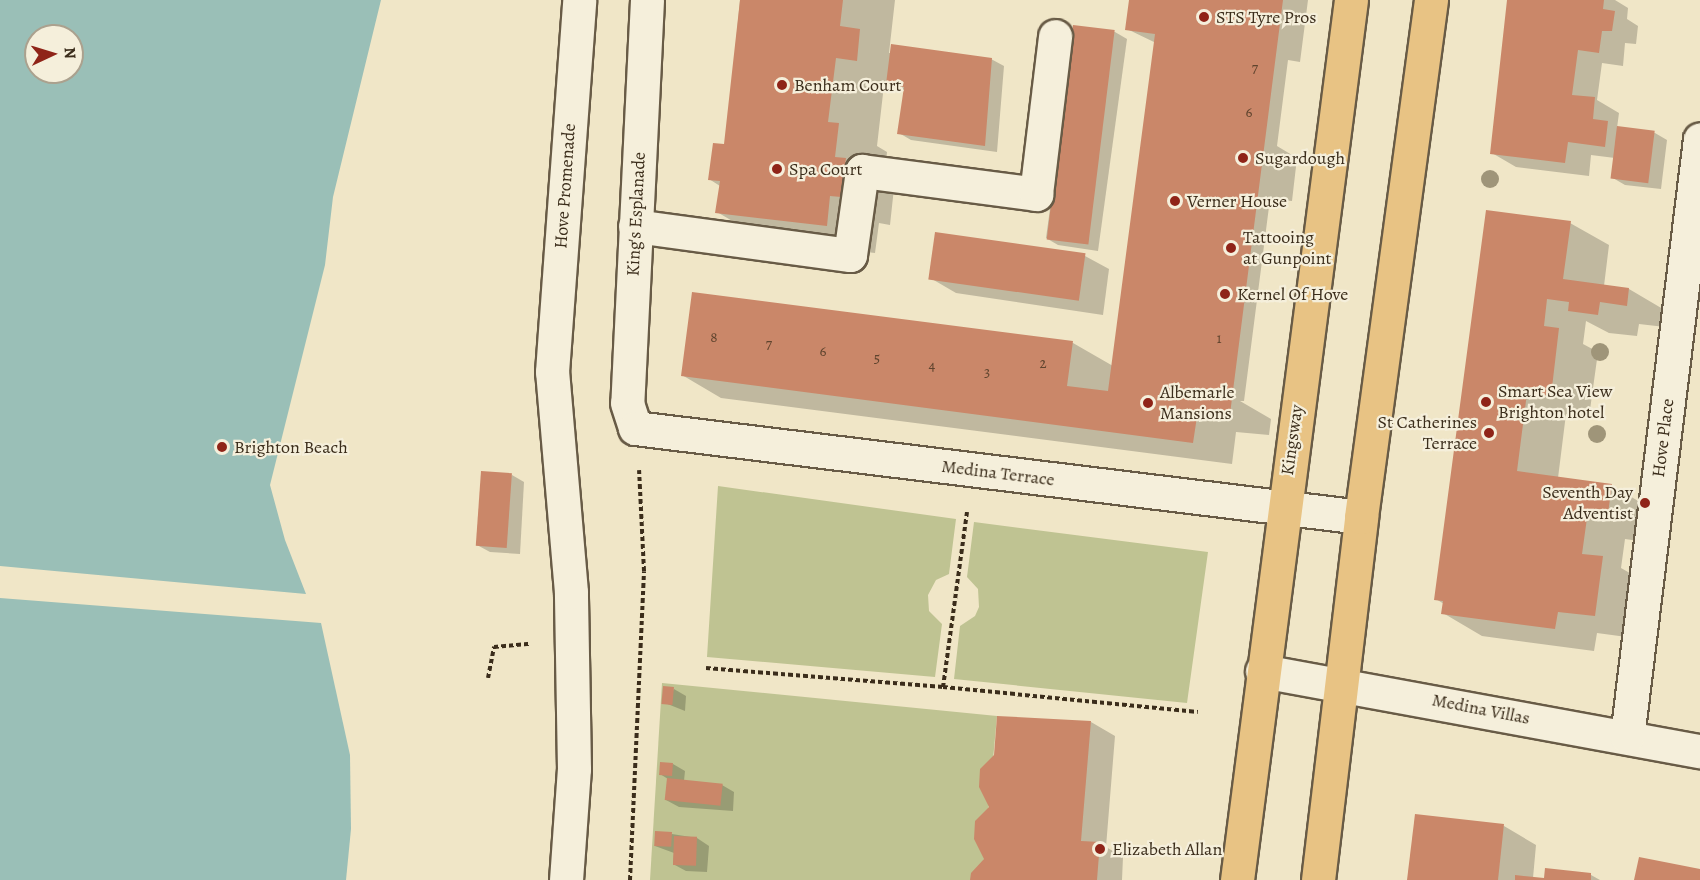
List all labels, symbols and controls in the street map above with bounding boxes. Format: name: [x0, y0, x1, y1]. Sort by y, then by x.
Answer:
place label: STS Tyre Pros: [1216, 6, 1316, 28]
marker: STS Tyre Pros: [1197, 10, 1211, 24]
north arrow: [24, 24, 84, 84]
text: N: [59, 46, 81, 59]
house number: 7: [1252, 60, 1258, 78]
place label: Benham Court: [794, 74, 901, 96]
marker: Benham Court: [775, 78, 789, 92]
house number: 6: [1246, 104, 1252, 122]
street label: Hove Promenade: [550, 123, 580, 249]
place label: Sugardough: [1255, 147, 1345, 169]
street label: King's Esplanade: [622, 151, 650, 277]
marker: Sugardough: [1236, 151, 1250, 165]
place label: Spa Court: [789, 158, 862, 180]
marker: Spa Court: [770, 162, 784, 176]
place label: Verner House: [1187, 190, 1287, 212]
marker: Verner House: [1168, 194, 1182, 208]
place label: Tattooing at Gunpoint: [1243, 227, 1331, 270]
marker: Tattooing at Gunpoint: [1224, 241, 1238, 255]
place label: Kernel Of Hove: [1237, 283, 1348, 305]
marker: Kernel Of Hove: [1218, 287, 1232, 301]
house number: 8: [710, 329, 718, 347]
house number: 1: [1216, 330, 1222, 348]
house number: 7: [766, 336, 772, 354]
house number: 6: [820, 343, 826, 361]
house number: 5: [874, 350, 880, 368]
house number: 2: [1039, 355, 1047, 373]
house number: 4: [929, 357, 935, 375]
house number: 3: [984, 364, 990, 382]
place label: Smart Sea View Brighton hotel: [1498, 381, 1612, 424]
place label: Albemarle Mansions: [1160, 382, 1234, 424]
marker: Smart Sea View Brighton hotel: [1479, 395, 1493, 409]
marker: Albemarle Mansions: [1141, 396, 1155, 410]
street label: Hove Place: [1647, 397, 1679, 479]
street label: Kingsway: [1276, 403, 1308, 477]
place label: St Catherines Terrace: [1378, 412, 1477, 454]
marker: St Catherines Terrace: [1482, 426, 1496, 440]
place label: Brighton Beach: [234, 436, 348, 458]
marker: Brighton Beach: [215, 440, 229, 454]
street label: Medina Terrace: [940, 455, 1056, 491]
place label: Seventh Day Adventist: [1542, 482, 1633, 524]
marker: Seventh Day Adventist: [1638, 496, 1652, 510]
street label: Medina Villas: [1430, 689, 1532, 729]
place label: Elizabeth Allan: [1112, 838, 1222, 860]
marker: Elizabeth Allan: [1093, 842, 1107, 856]

